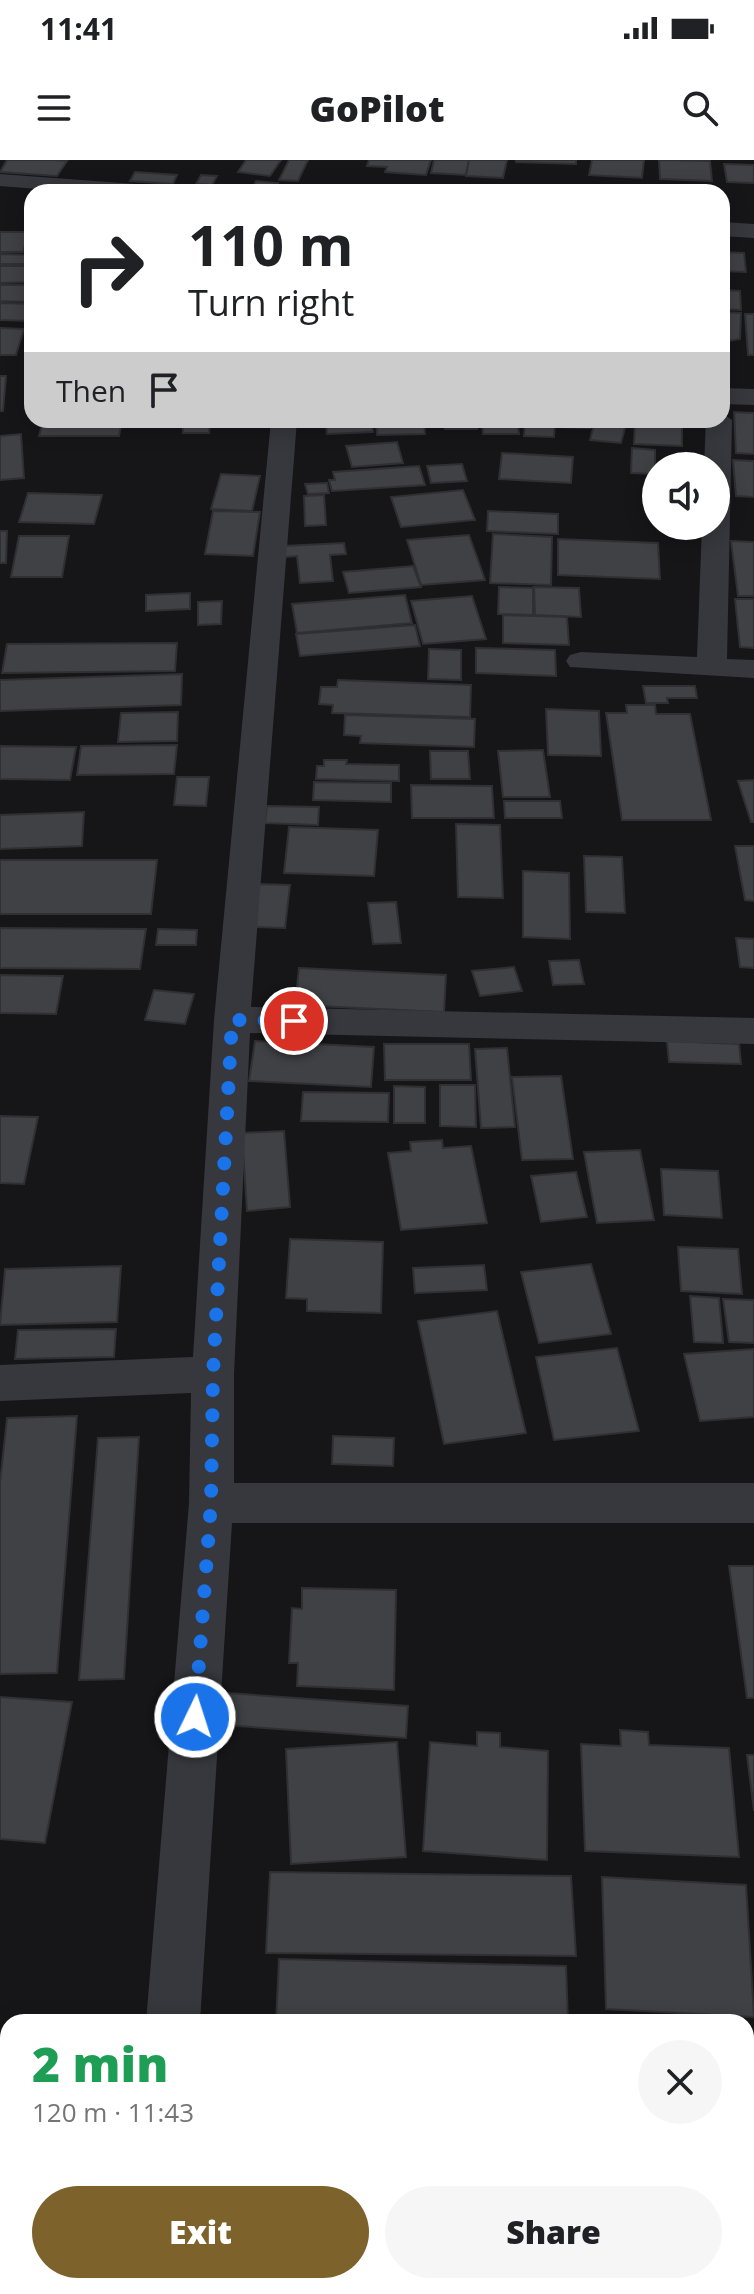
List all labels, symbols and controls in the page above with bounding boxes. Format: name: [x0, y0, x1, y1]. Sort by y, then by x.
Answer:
text: 11:41: [40, 8, 117, 49]
text: GoPilot: [309, 84, 445, 133]
icon: menu: [32, 86, 76, 130]
icon: search: [678, 86, 722, 130]
text: 110 m: [188, 206, 354, 282]
icon: right: [56, 216, 160, 320]
text: Turn right: [188, 278, 354, 327]
icon: arrive: [142, 368, 186, 412]
text: Then: [56, 370, 126, 411]
map controls: [642, 452, 730, 540]
button: sound: [642, 452, 730, 540]
pin: [260, 987, 328, 1055]
icon: arrive: [272, 999, 316, 1043]
position arrow: [153, 1675, 237, 1759]
text: 2 min: [32, 2031, 168, 2096]
button: close: [638, 2040, 722, 2124]
text: 120 m · 11:43: [32, 2094, 194, 2130]
button: Exit: [32, 2186, 369, 2278]
button: Share: [385, 2186, 722, 2278]

